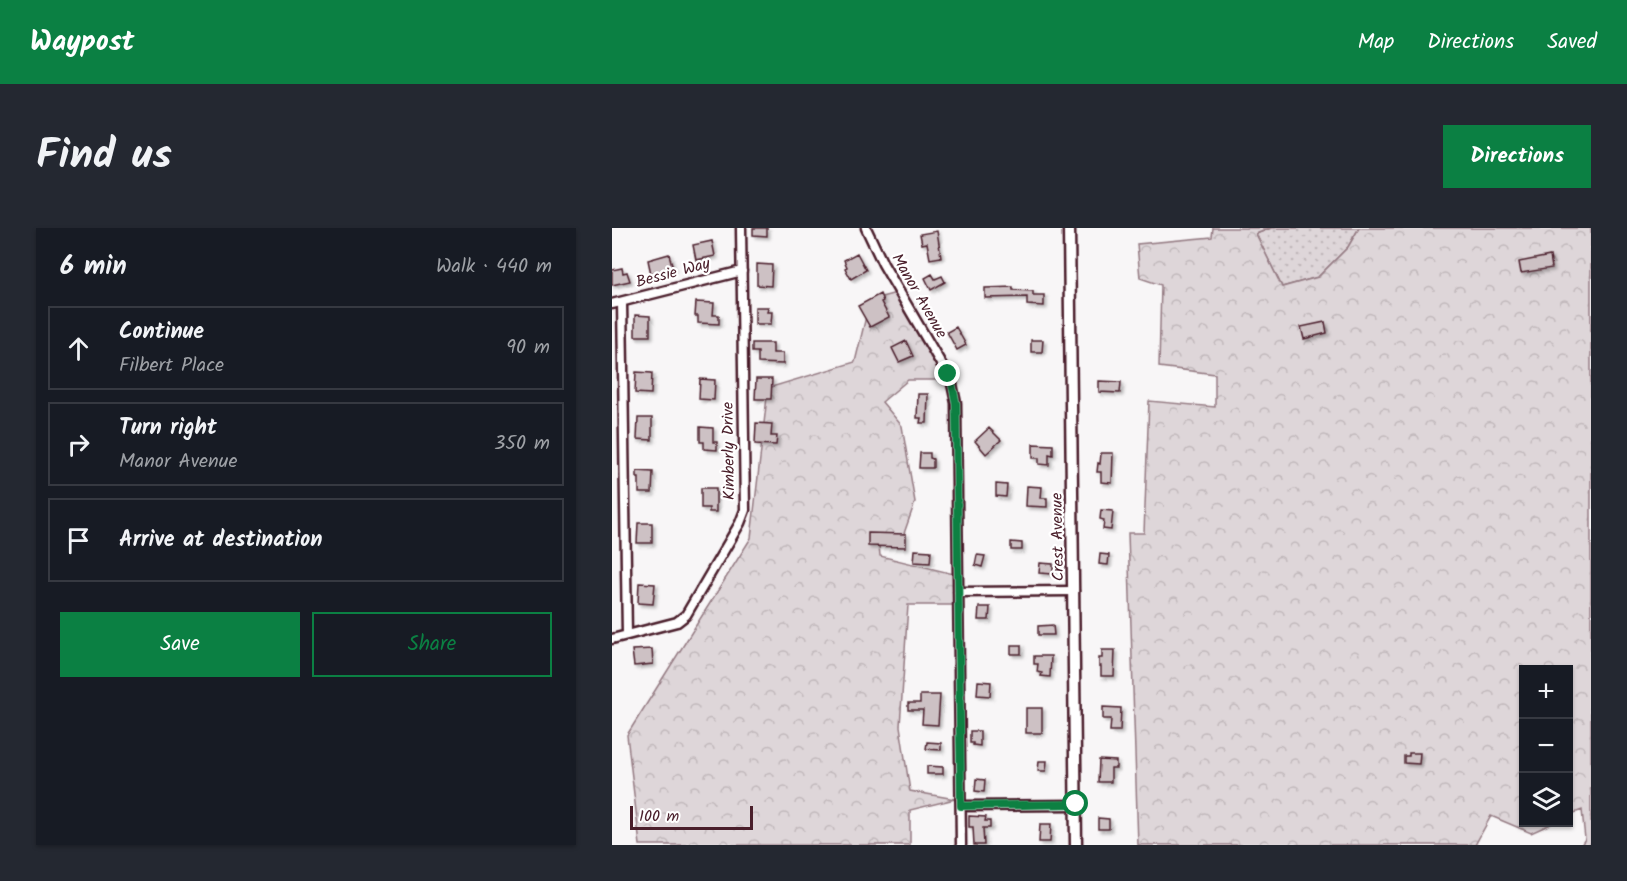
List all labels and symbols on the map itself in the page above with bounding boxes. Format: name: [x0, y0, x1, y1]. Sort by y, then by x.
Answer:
street label: Manor Avenue: [884, 249, 954, 343]
street label: Bessie Way: [633, 251, 713, 295]
route end: [934, 360, 960, 386]
street label: Kimberly Drive: [716, 402, 742, 500]
street label: Crest Avenue: [1045, 492, 1071, 582]
route start: [1062, 790, 1088, 816]
scale bar: [630, 803, 753, 830]

